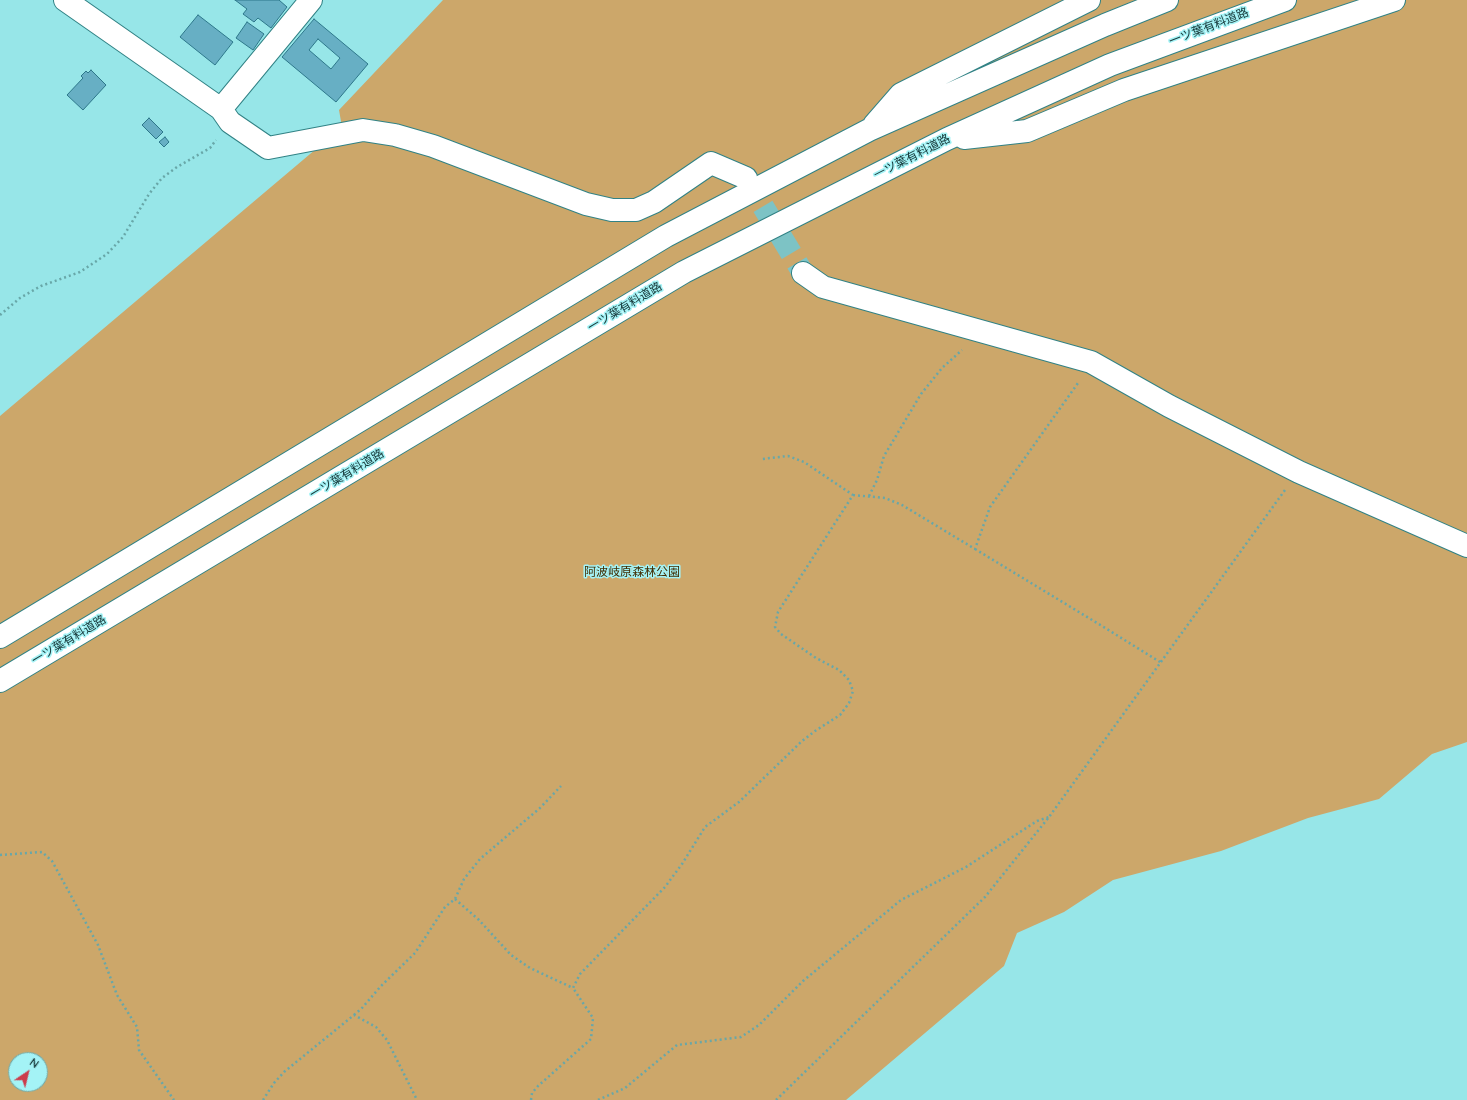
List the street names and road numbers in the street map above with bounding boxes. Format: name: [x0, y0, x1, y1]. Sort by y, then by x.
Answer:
street label: 一ツ葉有料道路: [1167, 5, 1251, 49]
street label: 一ツ葉有料道路: [871, 132, 953, 182]
street label: 一ツ葉有料道路: [585, 279, 665, 335]
street label: 一ツ葉有料道路: [307, 446, 387, 502]
street label: 一ツ葉有料道路: [29, 612, 109, 668]

